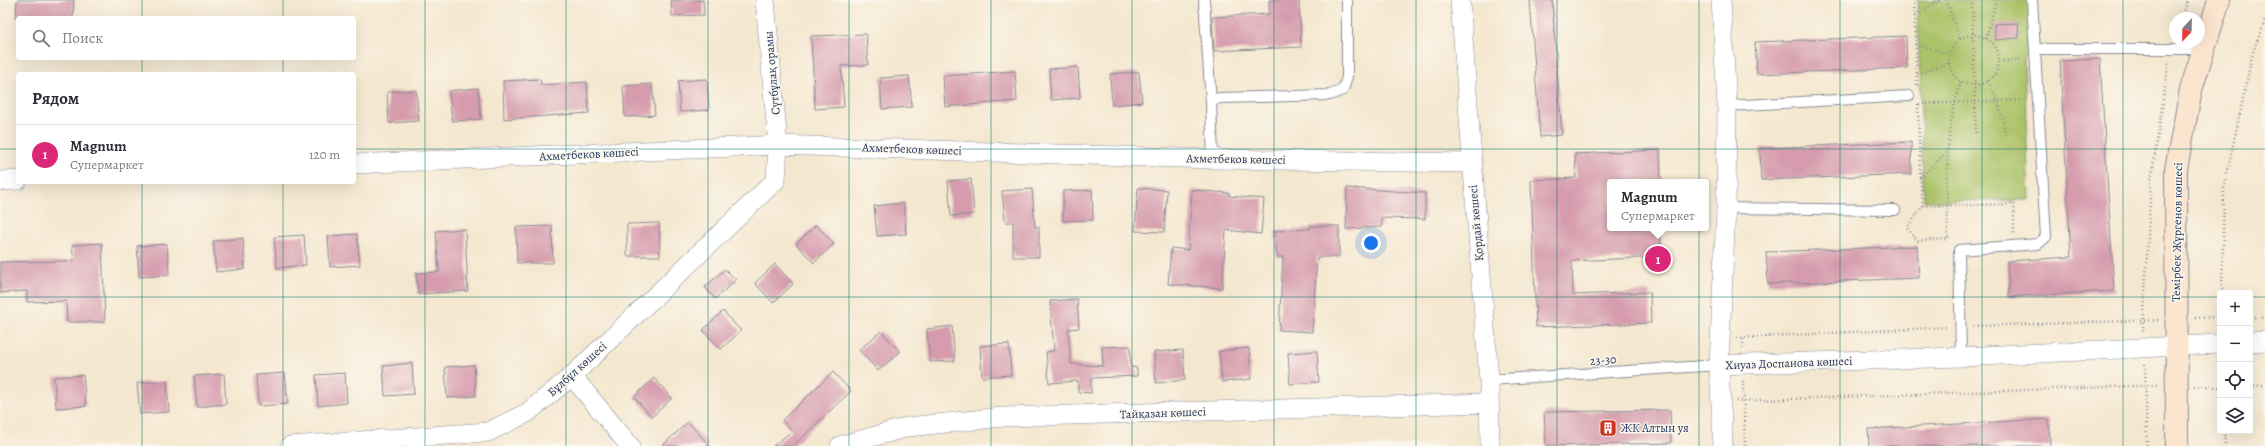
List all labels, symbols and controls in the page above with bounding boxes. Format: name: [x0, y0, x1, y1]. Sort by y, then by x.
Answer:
north arrow: [2169, 12, 2205, 48]
search box: [16, 16, 356, 60]
icon: search: [30, 27, 52, 49]
text: Поиск: [62, 28, 103, 48]
street label: Cүтбұлақ орамы: [760, 30, 784, 116]
text: Рядом: [32, 87, 79, 110]
text: Magnum: [70, 136, 127, 156]
street label: Ахметбеков көшесі: [861, 139, 962, 159]
street label: Ахметбеков көшесі: [538, 143, 639, 165]
text: 1: [43, 146, 47, 163]
text: 120 m: [309, 146, 340, 163]
street label: Ахметбеков көшесі: [1185, 150, 1286, 168]
text: Супермаркет: [70, 156, 144, 173]
street label: Темірбек Жүргенов көшесі: [2168, 162, 2186, 302]
popup: [1607, 179, 1709, 231]
street label: Қордай көшесі: [1465, 184, 1487, 262]
text: Magnum: [1621, 187, 1678, 207]
text: Супермаркет: [1621, 207, 1695, 224]
your location: [1361, 233, 1381, 253]
pin: 1: [1645, 244, 1671, 274]
map controls: [2217, 290, 2253, 434]
button: +: [2217, 290, 2253, 326]
button: −: [2217, 326, 2253, 362]
street label: Бұлбұл көшесі: [544, 338, 610, 400]
street label: 23-30: [1589, 351, 1617, 369]
street label: Хиуаз Доспанова көшесі: [1725, 353, 1853, 373]
button: locate: [2217, 362, 2253, 398]
button: layers: [2217, 398, 2253, 434]
street label: Тайқазан көшесі: [1120, 404, 1206, 422]
building icon: ЖК Алтын уя: [1598, 418, 1618, 438]
place label: ЖК Алтын уя: [1621, 420, 1689, 436]

